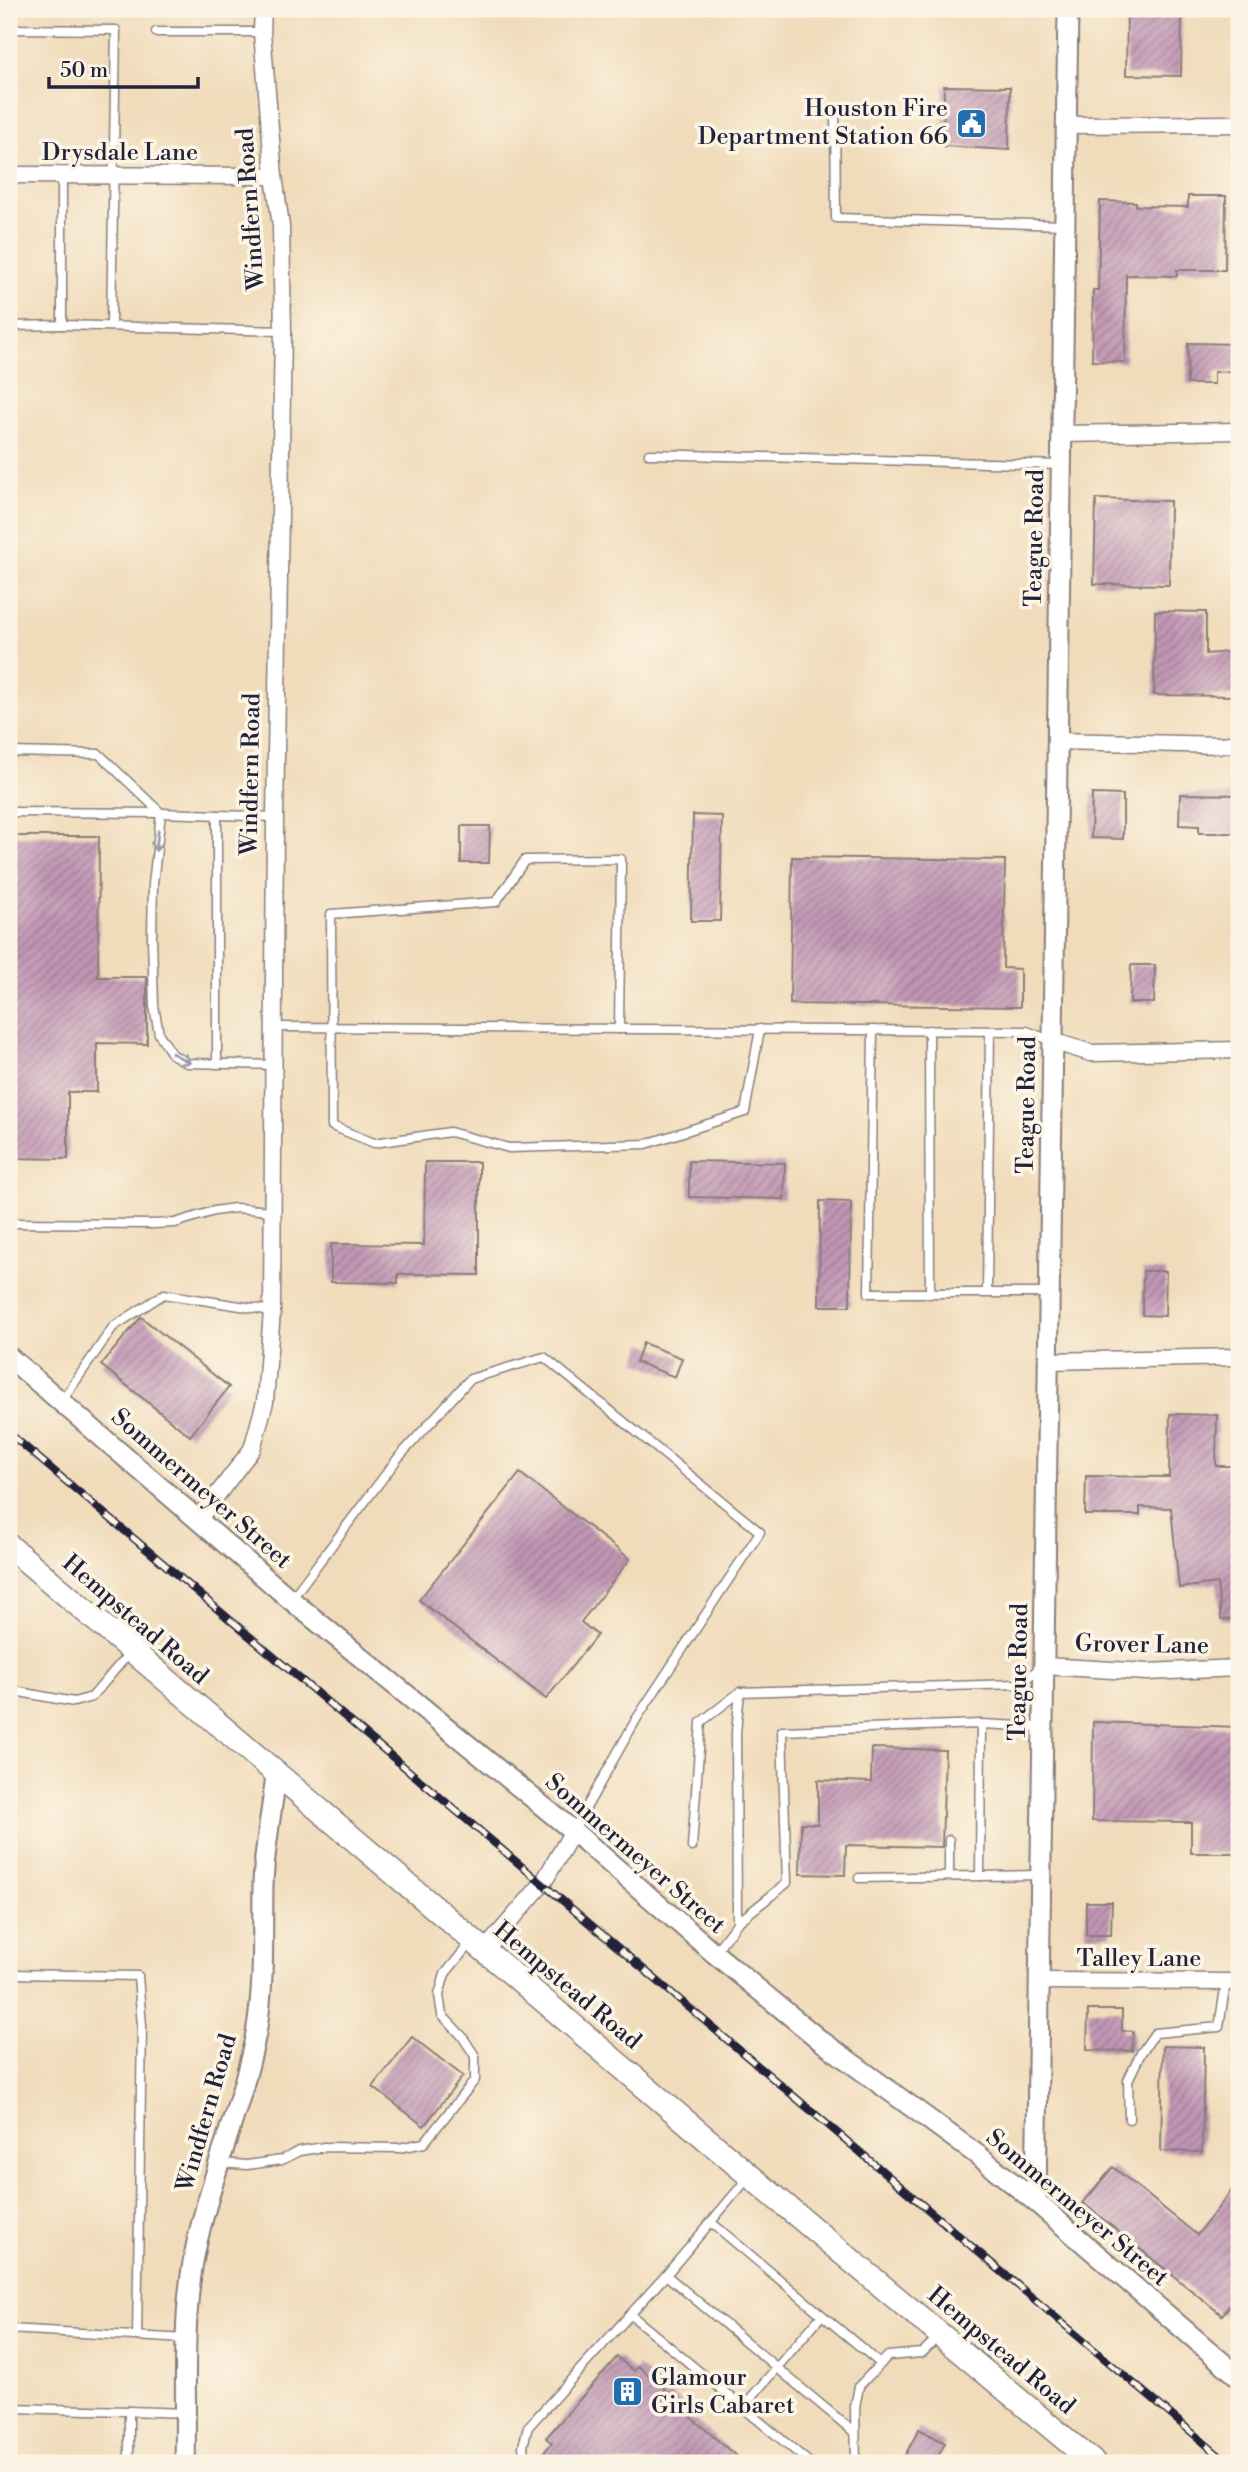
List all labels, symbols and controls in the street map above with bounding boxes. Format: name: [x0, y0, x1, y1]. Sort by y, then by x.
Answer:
scale bar: [49, 46, 198, 90]
text: 50 m: [60, 58, 108, 84]
place label: Houston Fire Department Station 66: [698, 94, 948, 152]
public building icon: Houston Fire Department Station 66: [954, 106, 988, 140]
street label: Windfern Road: [230, 126, 272, 292]
street label: Drysdale Lane: [42, 138, 198, 168]
street label: Teague Road: [1019, 468, 1051, 607]
street label: Windfern Road: [235, 692, 267, 857]
one-way arrow: [151, 829, 164, 852]
street label: Teague Road: [1011, 1035, 1043, 1174]
one-way arrow: [170, 1051, 190, 1065]
street label: Sommermeyer Street: [105, 1402, 298, 1576]
street label: Hempstead Road: [56, 1548, 214, 1692]
street label: Teague Road: [1003, 1602, 1035, 1741]
street label: Grover Lane: [1075, 1629, 1209, 1661]
street label: Sommermeyer Street: [539, 1767, 732, 1941]
street label: Hempstead Road: [487, 1915, 647, 2057]
street label: Talley Lane: [1077, 1944, 1201, 1974]
street label: Windfern Road: [170, 2030, 244, 2196]
street label: Sommermeyer Street: [980, 2123, 1175, 2293]
street label: Hempstead Road: [921, 2280, 1081, 2422]
place label: Glamour Girls Cabaret: [651, 2363, 795, 2421]
building icon: Glamour Girls Cabaret: [611, 2375, 645, 2409]

